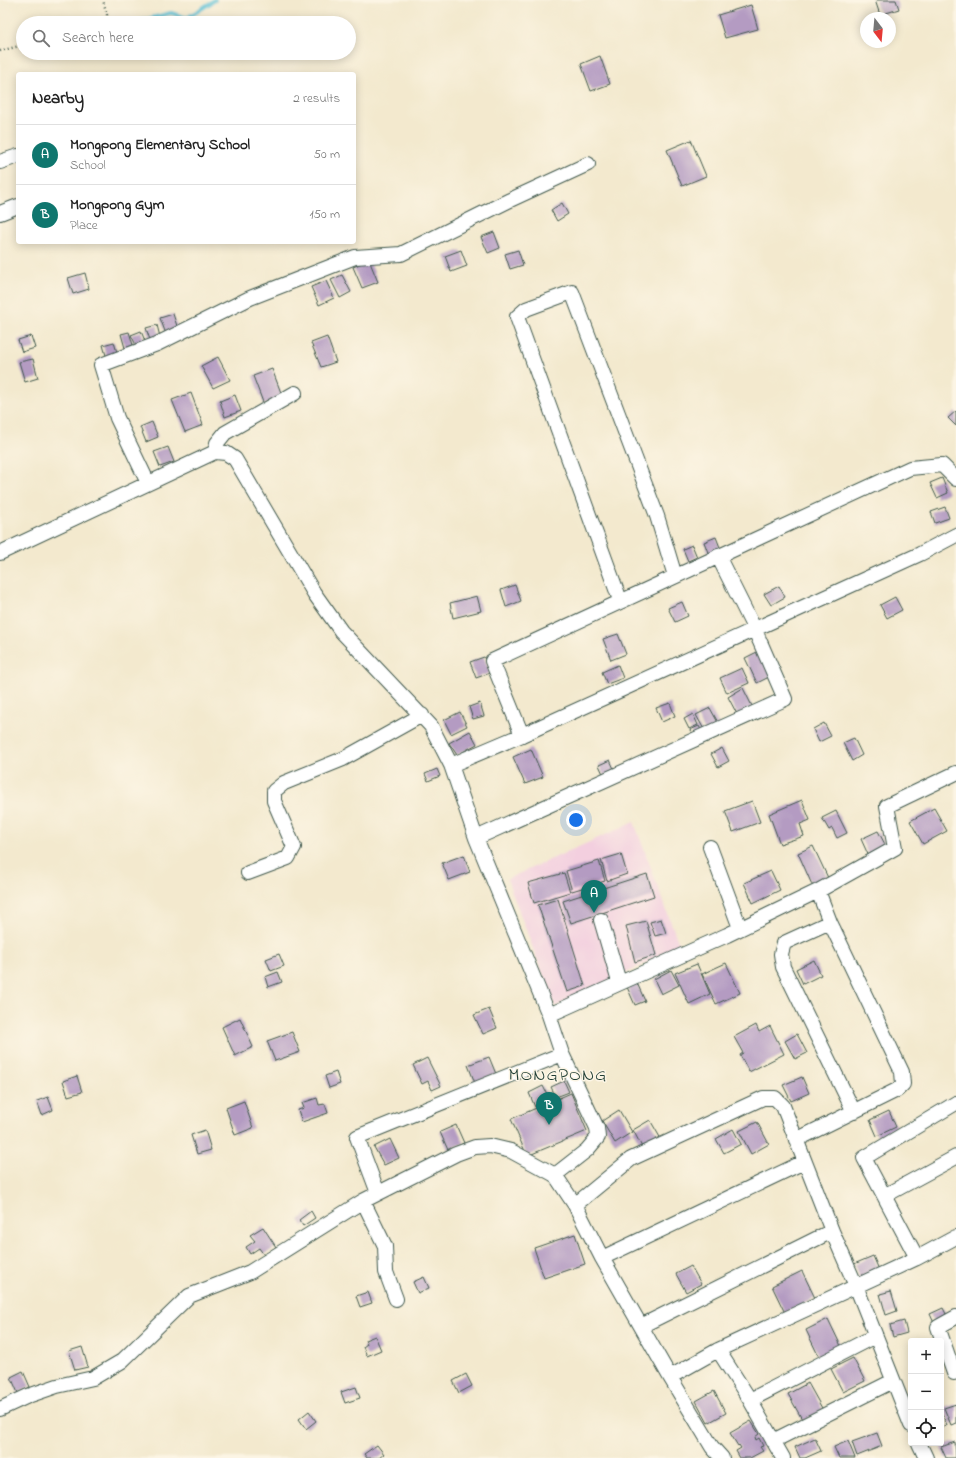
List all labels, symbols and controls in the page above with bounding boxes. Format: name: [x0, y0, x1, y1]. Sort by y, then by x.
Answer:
north arrow: [860, 12, 896, 48]
search box: [16, 16, 356, 60]
icon: search: [30, 27, 52, 49]
text: Search here: [62, 27, 134, 49]
text: Nearby: [32, 86, 84, 111]
text: 2 results: [293, 89, 340, 108]
text: Mongpong Elementary School: [70, 134, 250, 156]
text: A: [41, 145, 49, 164]
text: 50 m: [314, 145, 340, 164]
text: School: [70, 156, 106, 175]
text: Mongpong Gym: [70, 194, 164, 216]
text: B: [41, 205, 49, 224]
text: 150 m: [309, 205, 340, 224]
text: Place: [70, 216, 98, 235]
your location: [566, 810, 586, 830]
pin: A: [581, 880, 607, 913]
district label: MONGPONG: [509, 1063, 607, 1089]
pin: B: [536, 1092, 562, 1125]
map controls: [908, 1338, 944, 1446]
button: +: [908, 1338, 944, 1374]
button: −: [908, 1374, 944, 1410]
button: locate: [908, 1410, 944, 1446]

